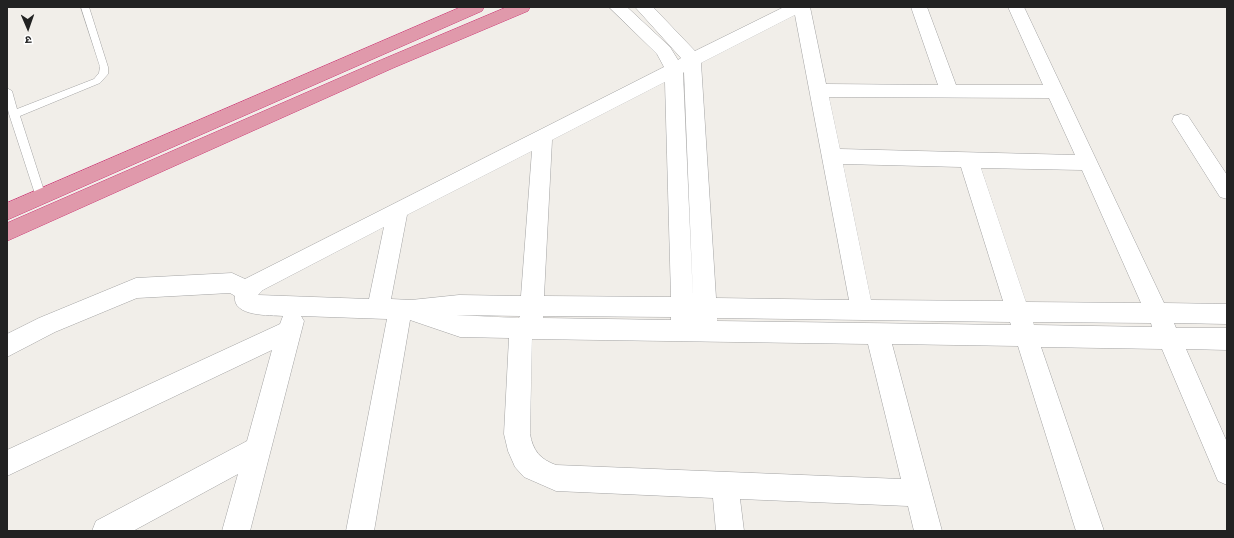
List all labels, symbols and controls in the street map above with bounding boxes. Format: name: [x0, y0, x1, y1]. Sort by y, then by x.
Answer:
north arrow: [8, 8, 48, 48]
text: उ: [25, 34, 32, 47]

